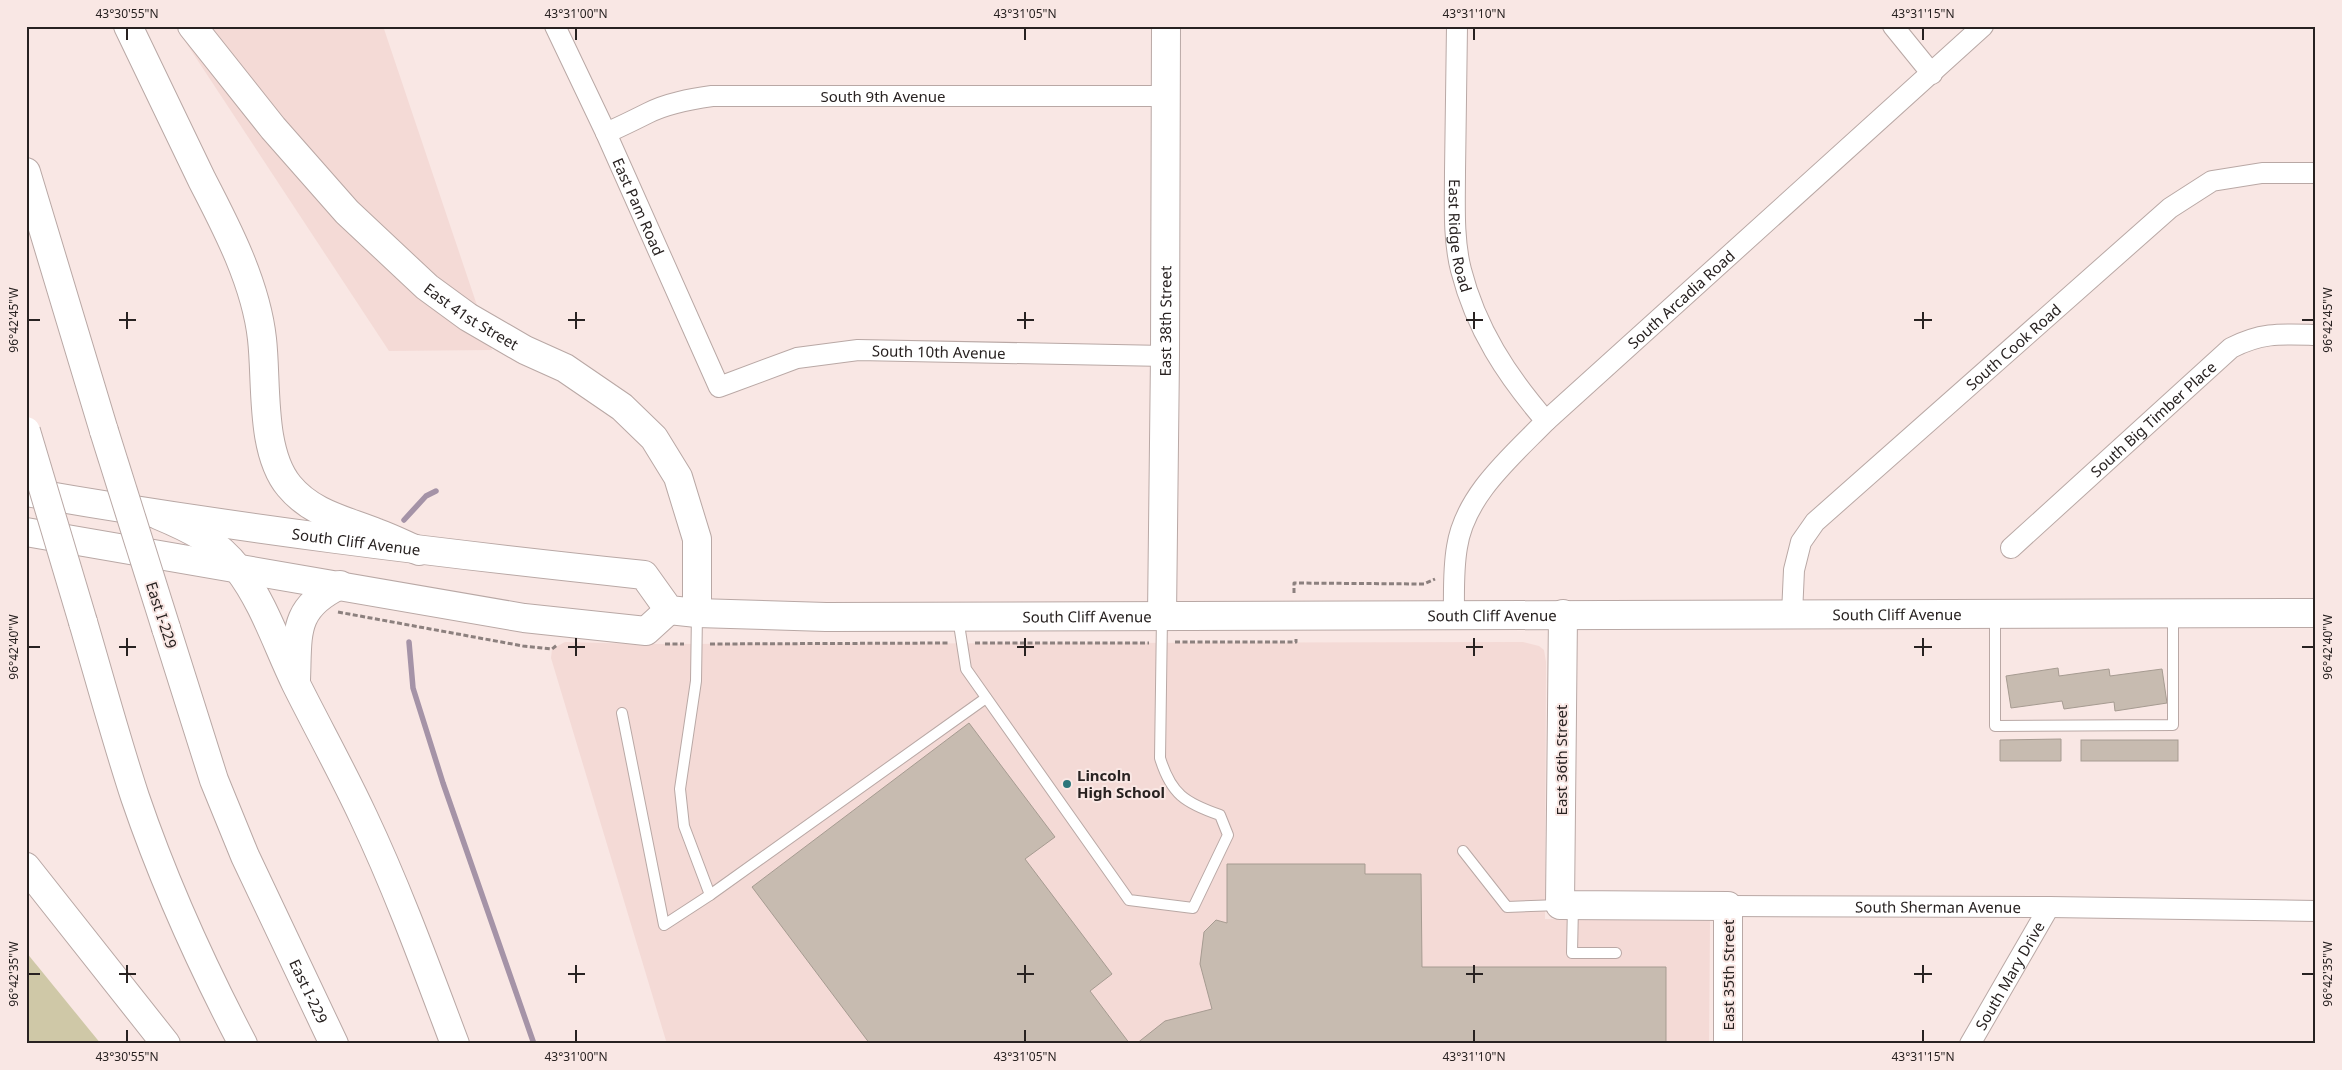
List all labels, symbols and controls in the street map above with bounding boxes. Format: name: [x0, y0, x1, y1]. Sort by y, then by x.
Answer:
text: 43°30'55"N: [95, 5, 159, 22]
text: 43°31'00"N: [544, 5, 608, 22]
text: 43°31'05"N: [993, 5, 1057, 22]
text: 43°31'10"N: [1442, 5, 1506, 22]
text: 43°31'15"N: [1891, 5, 1955, 22]
street label: South 9th Avenue: [820, 86, 946, 106]
street label: East Pam Road: [608, 155, 669, 258]
street label: East Ridge Road: [1445, 179, 1477, 294]
street label: South Arcadia Road: [1623, 245, 1739, 353]
street label: East 38th Street: [1155, 265, 1175, 377]
street label: East 41st Street: [420, 278, 523, 354]
text: 96°42'45"W: [5, 287, 22, 353]
text: 96°42'45"W: [2319, 287, 2336, 353]
street label: South Cook Road: [1961, 299, 2065, 394]
street label: South 10th Avenue: [872, 340, 1006, 363]
street label: South Big Timber Place: [2086, 357, 2220, 481]
street label: South Cliff Avenue: [291, 523, 422, 560]
street label: East I-229: [142, 579, 182, 651]
street label: South Cliff Avenue: [1832, 604, 1962, 624]
street label: South Cliff Avenue: [1427, 605, 1557, 625]
street label: South Cliff Avenue: [1022, 606, 1152, 626]
text: 96°42'40"W: [5, 614, 22, 680]
text: 96°42'40"W: [2319, 614, 2336, 680]
street label: East 36th Street: [1551, 704, 1571, 815]
place label: Lincoln High School: [1077, 765, 1165, 802]
marker: Lincoln High School: [1061, 778, 1073, 790]
street label: South Sherman Avenue: [1855, 896, 2021, 917]
street label: South Mary Drive: [1970, 918, 2049, 1033]
street label: East 35th Street: [1718, 919, 1738, 1030]
text: 96°42'35"W: [5, 941, 22, 1007]
text: 96°42'35"W: [2319, 941, 2336, 1007]
street label: East I-229: [285, 956, 333, 1027]
text: 43°30'55"N: [95, 1048, 159, 1065]
text: 43°31'00"N: [544, 1048, 608, 1065]
text: 43°31'05"N: [993, 1048, 1057, 1065]
text: 43°31'10"N: [1442, 1048, 1506, 1065]
text: 43°31'15"N: [1891, 1048, 1955, 1065]

